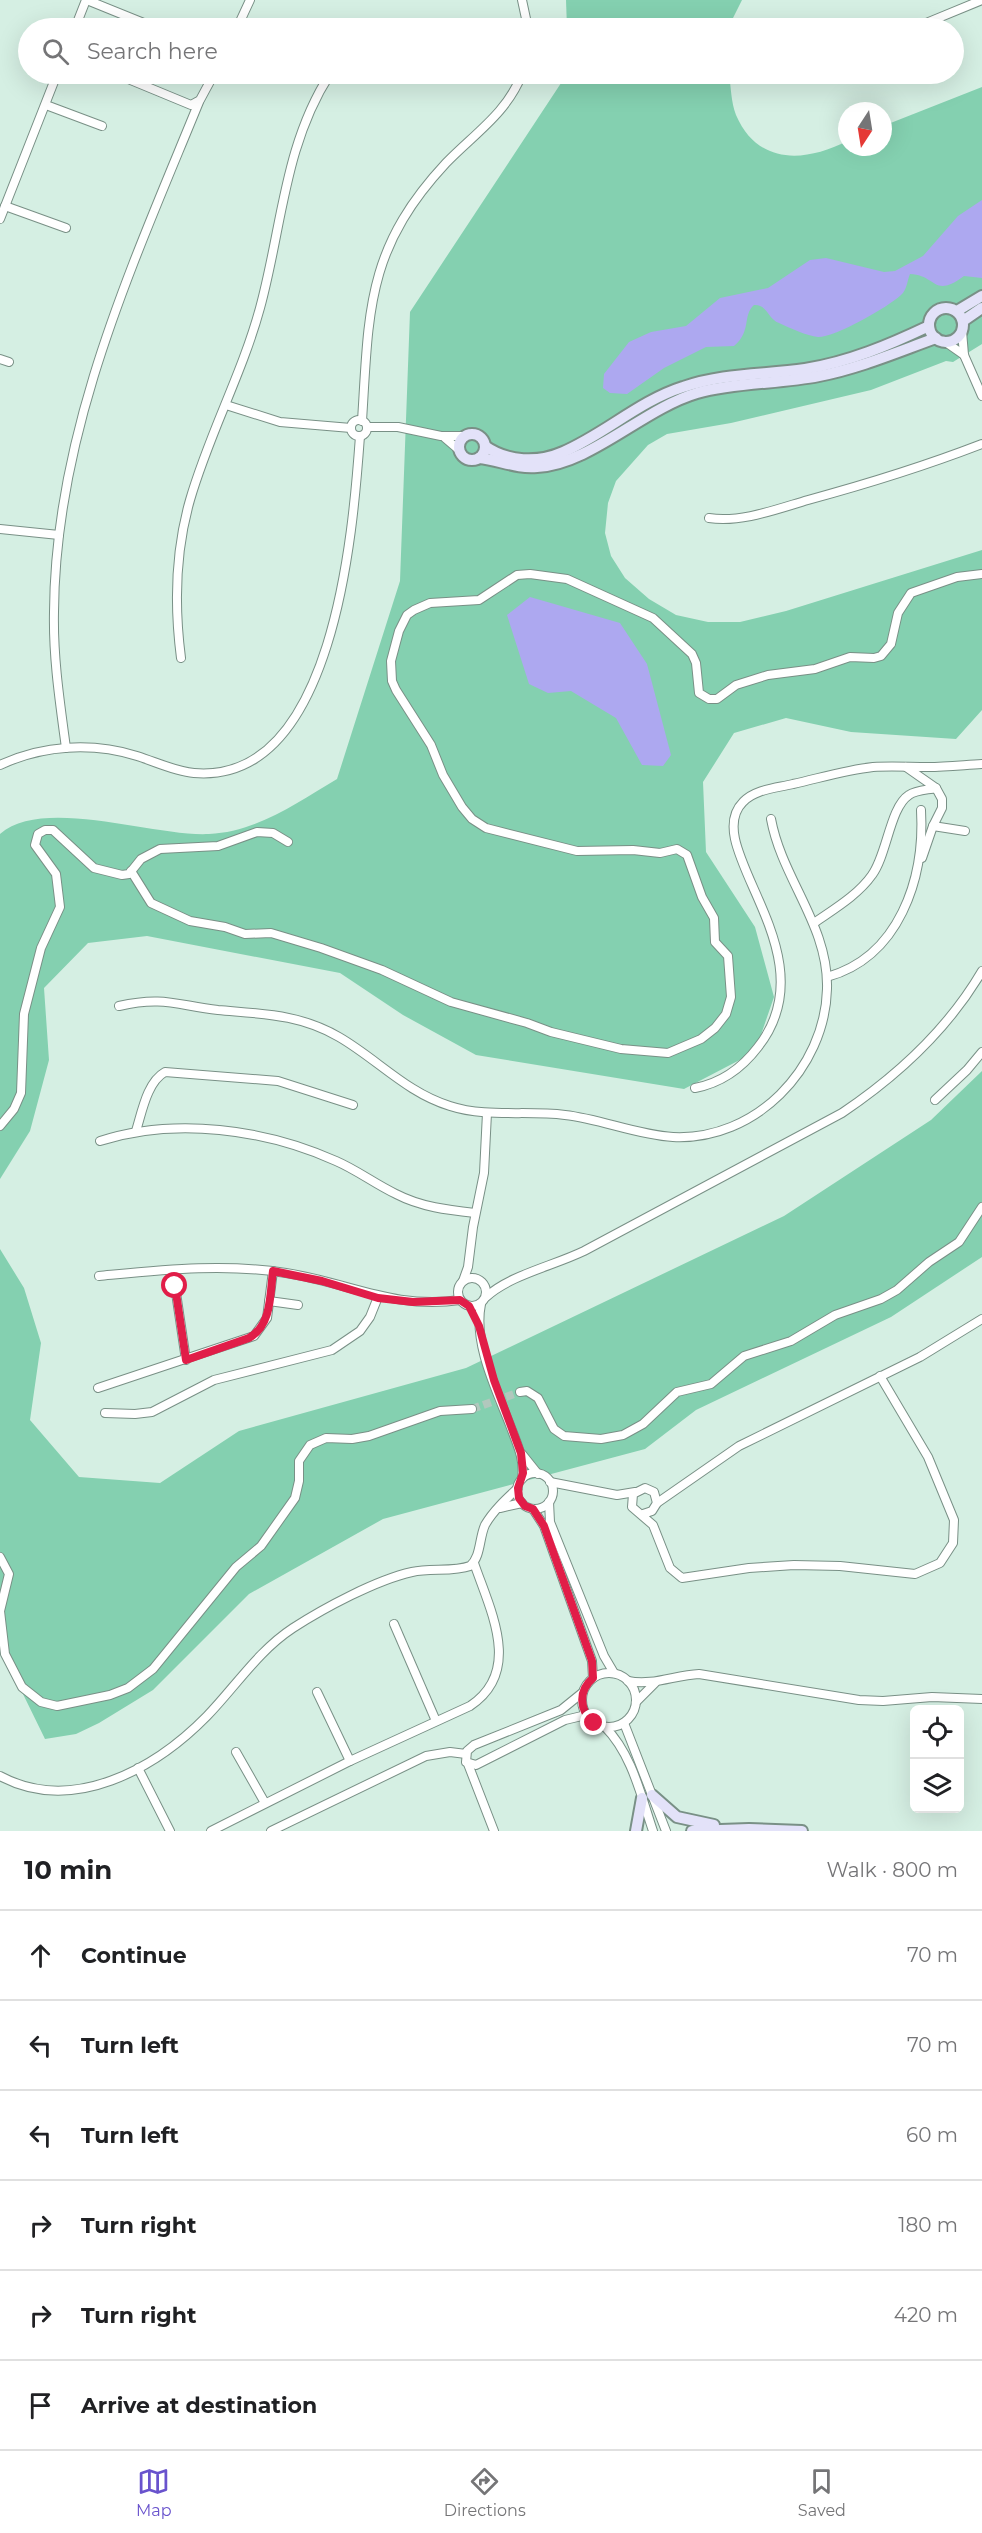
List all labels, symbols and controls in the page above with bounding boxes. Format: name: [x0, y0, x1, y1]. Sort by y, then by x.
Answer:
search box: [18, 18, 964, 84]
icon: search: [39, 35, 72, 68]
text: Search here: [87, 38, 218, 65]
north arrow: [838, 102, 892, 156]
route start: [161, 1272, 187, 1298]
map controls: [910, 1705, 964, 1813]
button: locate: [910, 1705, 964, 1759]
route end: [580, 1709, 606, 1735]
button: layers: [910, 1759, 964, 1813]
text: 10 min: [24, 1854, 112, 1886]
text: Walk · 800 m: [827, 1858, 958, 1882]
icon: ahead: [24, 1939, 57, 1972]
text: Continue: [81, 1942, 187, 1969]
text: 70 m: [907, 1943, 958, 1967]
icon: left: [24, 2029, 57, 2062]
text: Turn left: [81, 2032, 179, 2059]
text: 70 m: [907, 2033, 958, 2057]
icon: left: [24, 2119, 57, 2152]
text: Turn left: [81, 2122, 179, 2149]
text: 60 m: [906, 2123, 958, 2147]
icon: right: [24, 2209, 57, 2242]
text: Turn right: [81, 2212, 196, 2239]
text: 180 m: [898, 2213, 958, 2237]
icon: right: [24, 2299, 57, 2332]
text: Turn right: [81, 2302, 196, 2329]
text: 420 m: [894, 2303, 958, 2327]
icon: arrive: [24, 2389, 57, 2422]
text: Arrive at destination: [81, 2392, 317, 2419]
tab: Map: [136, 2465, 172, 2520]
tab: Directions: [444, 2465, 526, 2520]
tab: Saved: [798, 2465, 846, 2520]

